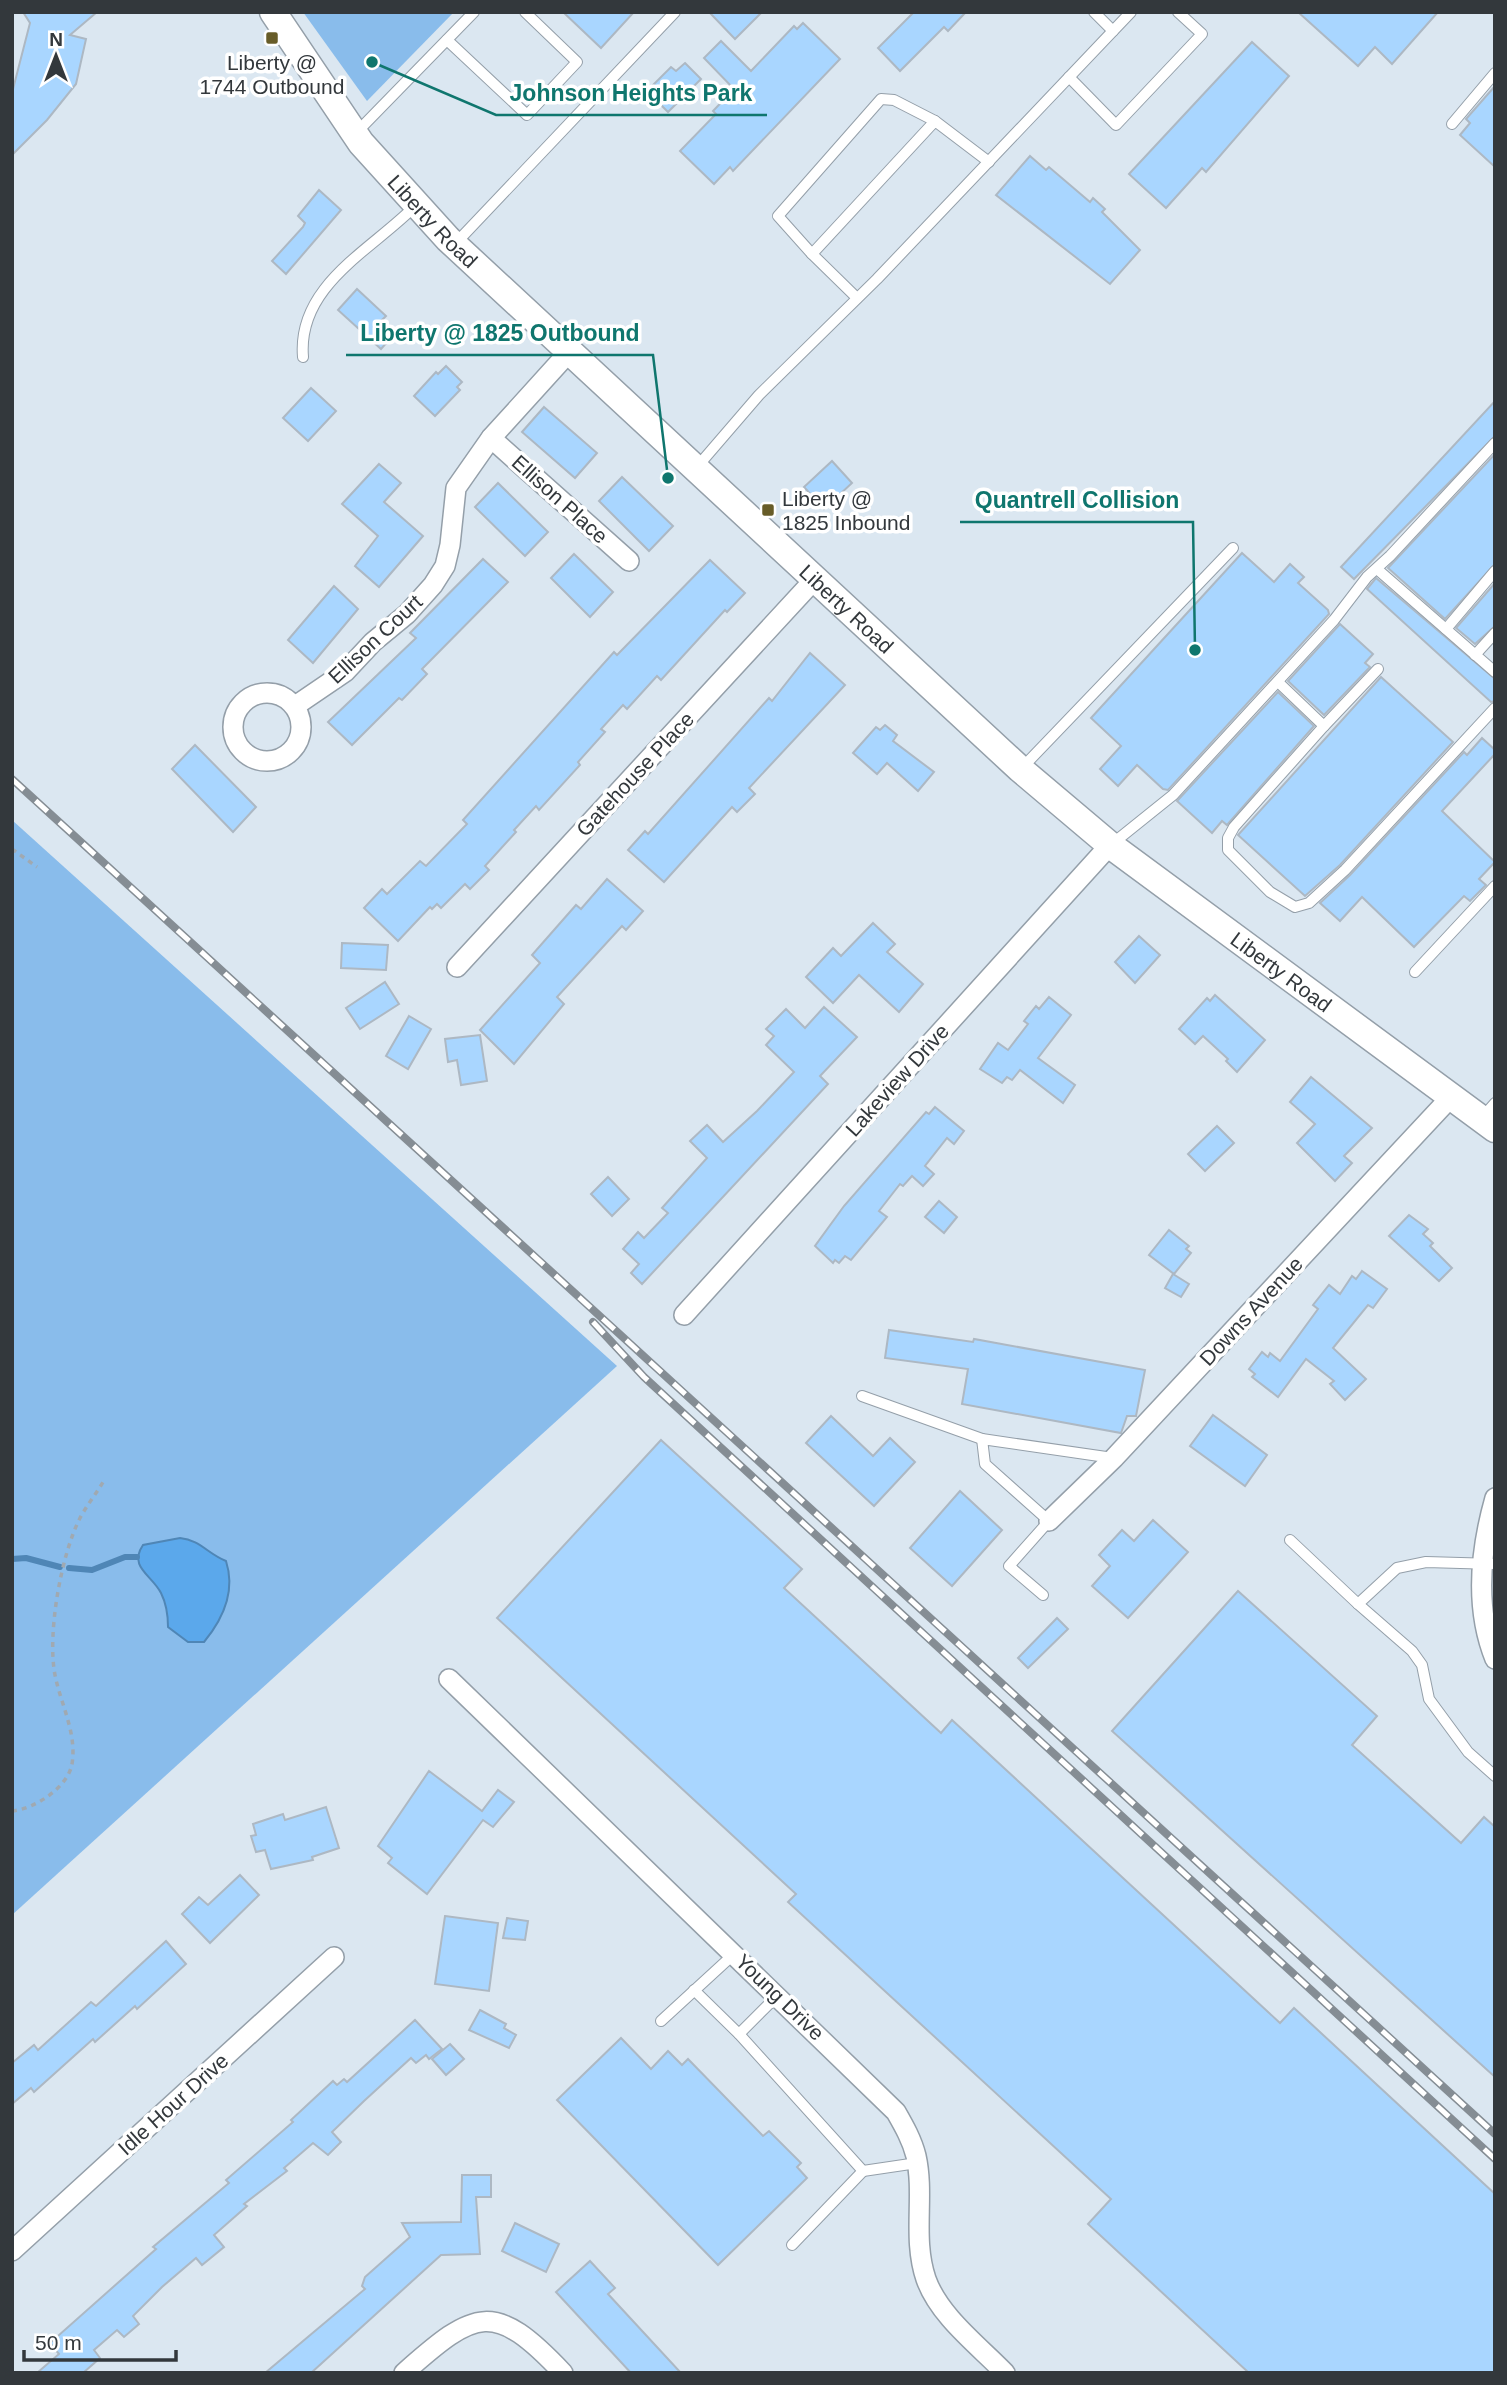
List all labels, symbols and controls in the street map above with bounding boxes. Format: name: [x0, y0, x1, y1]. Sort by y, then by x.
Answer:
north arrow: [21, 21, 91, 91]
text: N: [49, 29, 63, 50]
marker: Liberty @ 1744 Outbound: [264, 30, 280, 46]
place label: Liberty @ 1744 Outbound: [200, 51, 344, 98]
callout: Johnson Heights Park: [496, 71, 767, 115]
text: Johnson Heights Park: [510, 80, 753, 106]
street label: Liberty Road: [384, 170, 482, 272]
callout: Liberty @ 1825 Outbound: [346, 311, 653, 355]
text: Liberty @ 1825 Outbound: [360, 320, 640, 346]
street label: Ellison Place: [508, 450, 612, 548]
callout: Quantrell Collision: [960, 478, 1193, 522]
place label: Liberty @ 1825 Inbound: [782, 487, 910, 534]
text: Quantrell Collision: [975, 487, 1179, 513]
marker: Liberty @ 1825 Inbound: [760, 502, 776, 518]
street label: Liberty Road: [795, 560, 898, 657]
street label: Ellison Court: [324, 590, 426, 688]
street label: Gatehouse Place: [572, 707, 698, 841]
street label: Liberty Road: [1227, 927, 1336, 1016]
street label: Lakeview Drive: [841, 1019, 953, 1141]
street label: Downs Avenue: [1195, 1252, 1307, 1370]
street label: Young Drive: [731, 1949, 829, 2045]
street label: Idle Hour Drive: [113, 2049, 233, 2159]
scale bar: [24, 2318, 177, 2362]
text: 50 m: [35, 2331, 82, 2354]

